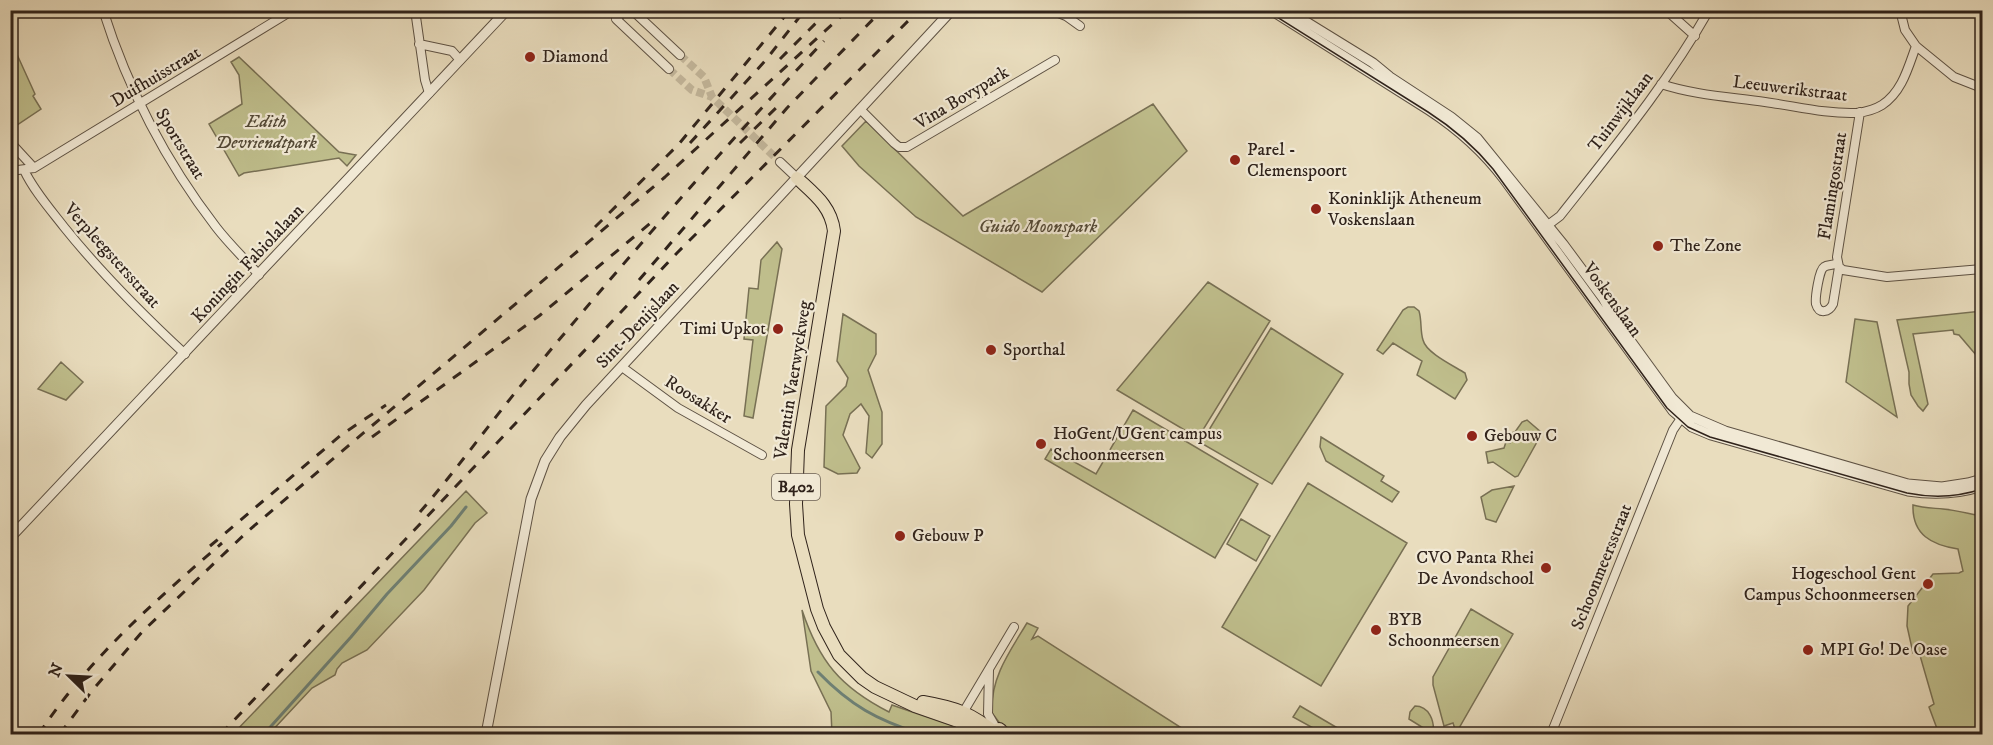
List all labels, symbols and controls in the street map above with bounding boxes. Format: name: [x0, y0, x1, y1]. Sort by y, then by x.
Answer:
street label: Duifhuisstraat: [107, 42, 205, 112]
place label: Diamond: [542, 46, 608, 68]
marker: Diamond: [523, 50, 537, 64]
street label: Vina Bovypark: [910, 61, 1013, 135]
street label: Tuinwijklaan: [1584, 67, 1659, 156]
street label: Leeuwerikstraat: [1731, 71, 1849, 107]
street label: Sportstraat: [150, 104, 210, 184]
park label: Edith Devriendtpark: [215, 111, 317, 154]
street label: Flamingostraat: [1814, 130, 1852, 241]
place label: Parel - Clemenspoort: [1247, 139, 1347, 182]
marker: Parel - Clemenspoort: [1228, 153, 1242, 167]
place label: Koninklijk Atheneum Voskenslaan: [1327, 188, 1482, 231]
street label: Verpleegstersstraat: [58, 198, 165, 313]
street label: Koningin Fabiolalaan: [187, 200, 309, 328]
marker: Koninklijk Atheneum Voskenslaan: [1309, 202, 1323, 216]
park label: Guido Moonspark: [979, 216, 1098, 238]
place label: The Zone: [1670, 235, 1741, 257]
marker: The Zone: [1651, 239, 1665, 253]
street label: Voskenslaan: [1577, 258, 1647, 342]
street label: Sint-Denijslaan: [592, 276, 685, 373]
street label: Valentin Vaerwyckweg: [769, 299, 816, 462]
place label: Timi Upkot: [680, 318, 766, 340]
marker: Timi Upkot: [771, 322, 785, 336]
place label: Sporthal: [1003, 339, 1066, 361]
marker: Sporthal: [984, 343, 998, 357]
street label: Roosakker: [660, 371, 736, 429]
place label: HoGent/UGent campus Schoonmeersen: [1053, 423, 1222, 466]
place label: Gebouw C: [1484, 425, 1557, 447]
marker: Gebouw C: [1465, 429, 1479, 443]
marker: HoGent/UGent campus Schoonmeersen: [1034, 437, 1048, 451]
road number: B402: [772, 474, 820, 500]
street label: Schoonmeersstraat: [1567, 501, 1637, 633]
place label: Gebouw P: [912, 525, 984, 547]
marker: Gebouw P: [893, 529, 907, 543]
place label: CVO Panta Rhei De Avondschool: [1416, 547, 1535, 590]
marker: CVO Panta Rhei De Avondschool: [1539, 561, 1553, 575]
place label: Hogeschool Gent Campus Schoonmeersen: [1744, 563, 1917, 606]
marker: Hogeschool Gent Campus Schoonmeersen: [1921, 577, 1935, 591]
place label: BYB Schoonmeersen: [1388, 609, 1500, 652]
marker: BYB Schoonmeersen: [1369, 623, 1383, 637]
place label: MPI Go! De Oase: [1820, 639, 1947, 661]
marker: MPI Go! De Oase: [1801, 643, 1815, 657]
north arrow: [39, 646, 99, 706]
text: N: [44, 660, 68, 680]

